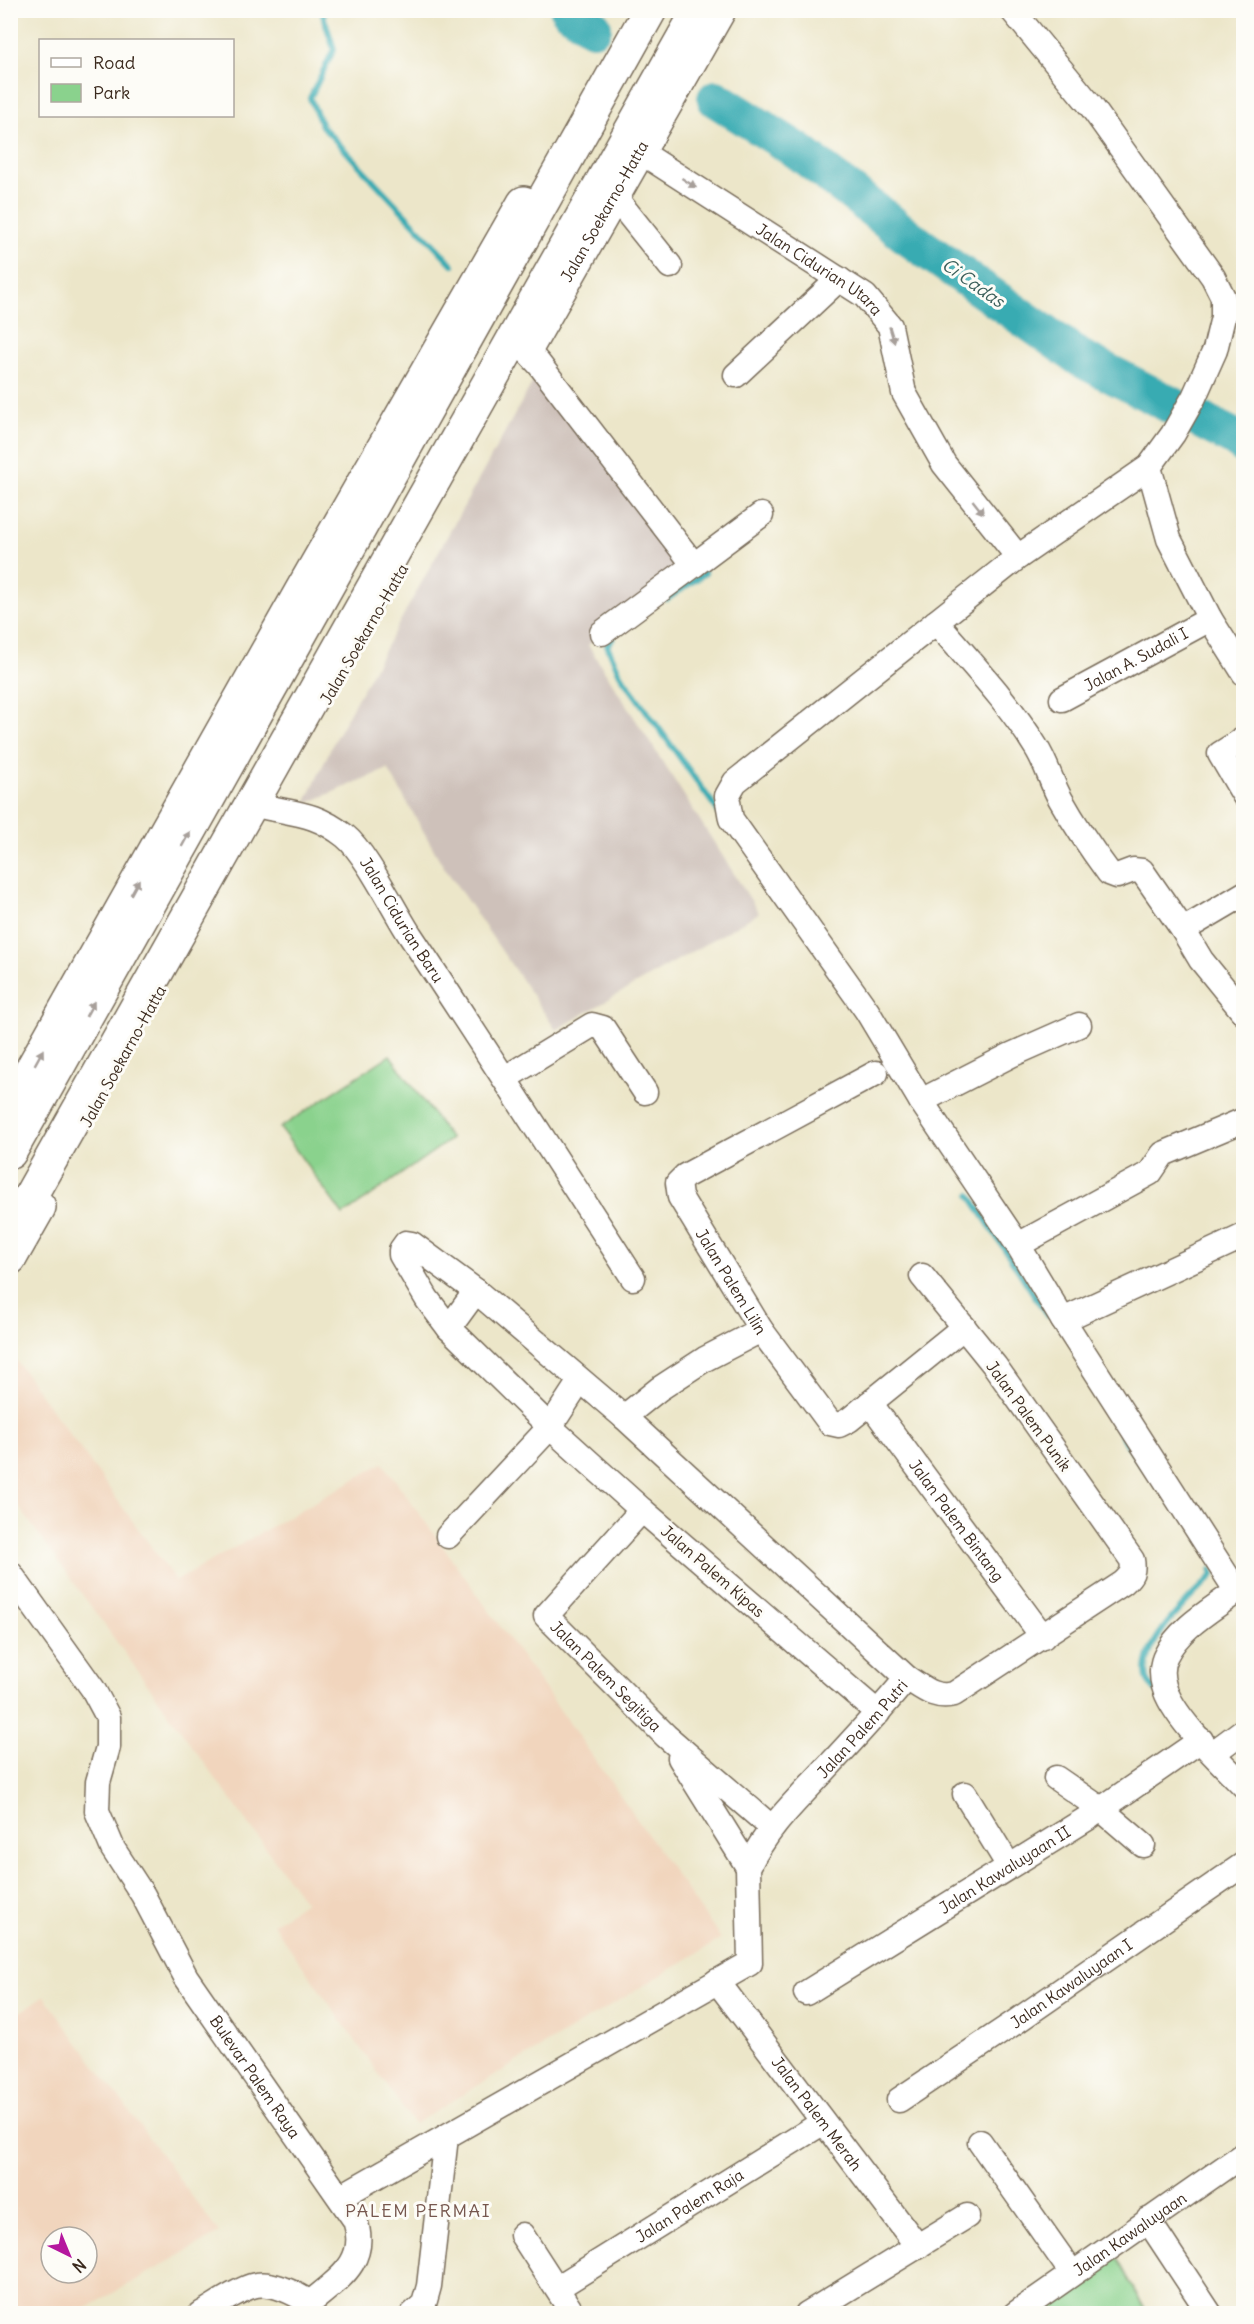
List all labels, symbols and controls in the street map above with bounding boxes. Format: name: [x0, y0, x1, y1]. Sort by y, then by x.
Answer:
legend: [39, 39, 234, 117]
text: Road: [93, 51, 136, 74]
text: Park: [93, 81, 130, 104]
street label: Jalan Soekarno-Hatta: [556, 137, 652, 285]
one-way arrow: [680, 177, 696, 189]
street label: Jalan Cidurian Utara: [753, 219, 887, 319]
water label: Ci Cadas: [938, 253, 1010, 313]
one-way arrow: [888, 326, 897, 344]
one-way arrow: [972, 499, 984, 514]
street label: Jalan Soekarno-Hatta: [316, 560, 412, 708]
street label: Jalan A. Sudali I: [1080, 623, 1191, 695]
one-way arrow: [181, 831, 191, 848]
street label: Jalan Cidurian Baru: [356, 853, 449, 986]
one-way arrow: [130, 878, 140, 895]
street label: Jalan Soekarno-Hatta: [76, 982, 170, 1130]
one-way arrow: [85, 1001, 95, 1018]
one-way arrow: [34, 1048, 44, 1065]
street label: Jalan Palem Lilin: [692, 1225, 771, 1338]
street label: Jalan Palem Punik: [982, 1357, 1076, 1475]
street label: Jalan Palem Bintang: [905, 1455, 1009, 1586]
street label: Jalan Palem Kipas: [657, 1521, 769, 1621]
street label: Jalan Palem Segitiga: [546, 1616, 666, 1736]
street label: Jalan Palem Putri: [812, 1675, 912, 1782]
street label: Jalan Kawaluyaan II: [935, 1821, 1074, 1918]
street label: Jalan Kawaluyaan I: [1006, 1934, 1136, 2033]
street label: Bulevar Palem Raya: [206, 2011, 305, 2142]
street label: Jalan Palem Merah: [768, 2052, 867, 2174]
street label: Jalan Palem Raja: [632, 2164, 747, 2247]
street label: Jalan Kawaluyaan: [1069, 2187, 1190, 2280]
district label: PALEM PERMAI: [345, 2199, 491, 2222]
north arrow: [39, 2225, 99, 2285]
text: N: [68, 2255, 90, 2277]

